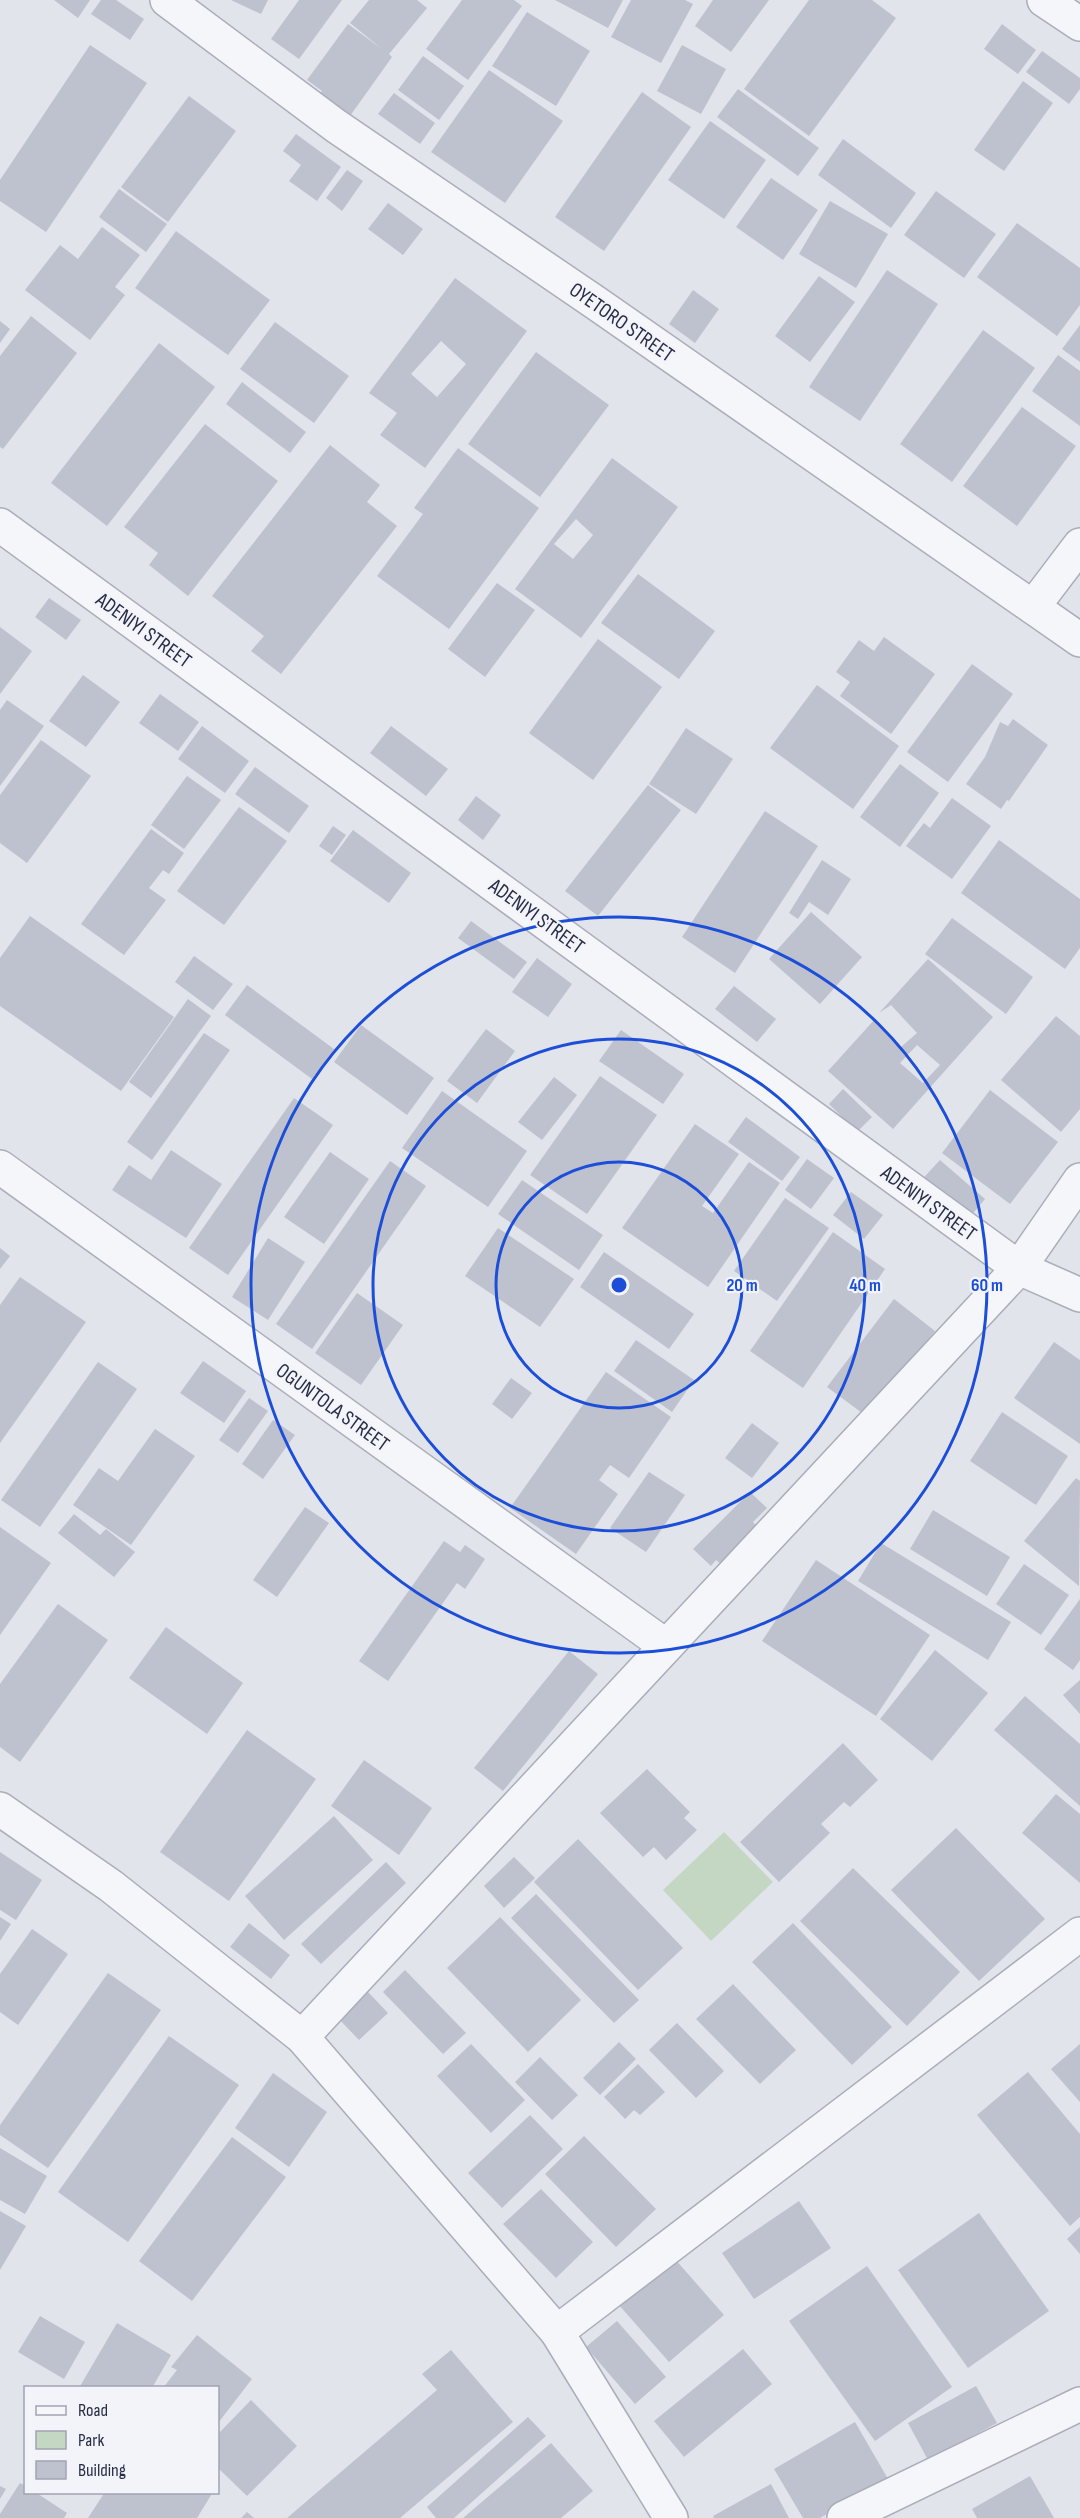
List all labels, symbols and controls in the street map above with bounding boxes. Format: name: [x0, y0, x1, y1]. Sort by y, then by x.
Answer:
street label: OYETORO STREET: [565, 277, 679, 368]
street label: ADENIYI STREET: [90, 587, 197, 674]
street label: ADENIYI STREET: [483, 873, 590, 960]
street label: ADENIYI STREET: [875, 1160, 982, 1247]
centre of rings: [609, 1275, 629, 1295]
text: 20 m: [726, 1275, 758, 1296]
text: 40 m: [849, 1275, 881, 1296]
text: 60 m: [971, 1275, 1003, 1296]
street label: OGUNTOLA STREET: [271, 1358, 395, 1457]
legend: [24, 2386, 219, 2494]
text: Road: [78, 2400, 108, 2421]
text: Park: [78, 2430, 104, 2451]
text: Building: [78, 2460, 126, 2481]

